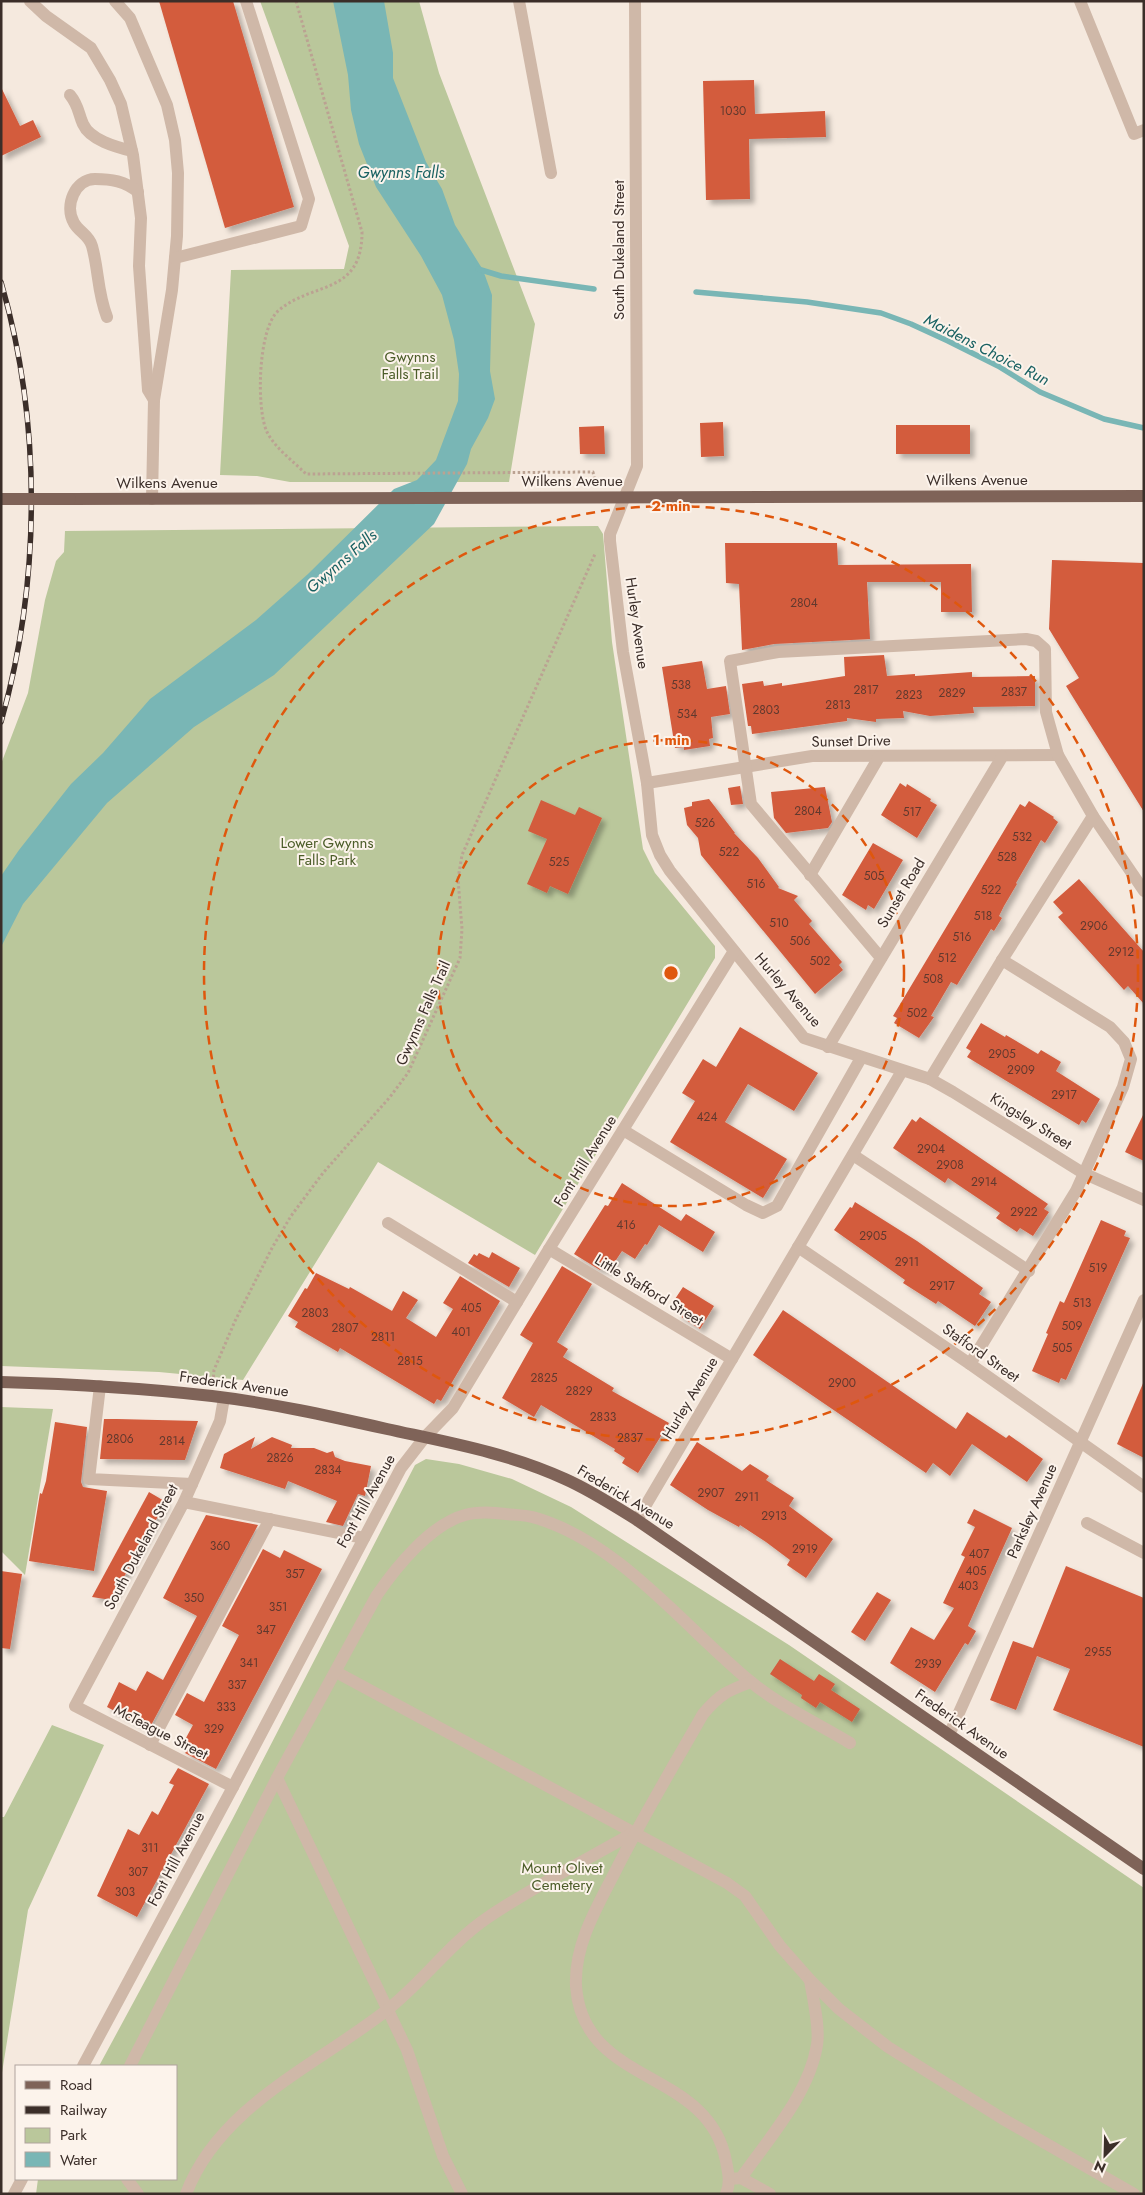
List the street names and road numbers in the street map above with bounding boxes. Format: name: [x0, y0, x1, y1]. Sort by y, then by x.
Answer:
street label: South Dukeland Street: [608, 180, 630, 320]
street label: Wilkens Avenue: [926, 469, 1028, 491]
street label: Wilkens Avenue: [521, 470, 623, 492]
street label: Wilkens Avenue: [116, 472, 218, 494]
street label: Hurley Avenue: [620, 576, 654, 671]
street label: Sunset Drive: [811, 729, 891, 753]
street label: Sunset Road: [871, 854, 931, 932]
street label: Hurley Avenue: [749, 948, 827, 1032]
street label: Gwynns Falls Trail: [390, 957, 456, 1069]
street label: Kingsley Street: [986, 1087, 1076, 1155]
street label: Font Hill Avenue: [548, 1111, 622, 1211]
street label: Little Stafford Street: [590, 1249, 708, 1331]
street label: Stafford Street: [938, 1318, 1024, 1388]
street label: Hurley Avenue: [657, 1352, 723, 1443]
street label: Frederick Avenue: [178, 1365, 290, 1403]
street label: Font Hill Avenue: [331, 1450, 401, 1552]
street label: Frederick Avenue: [573, 1459, 679, 1535]
street label: Parksley Avenue: [1001, 1460, 1063, 1562]
street label: South Dukeland Street: [98, 1480, 184, 1614]
street label: Frederick Avenue: [911, 1683, 1014, 1765]
street label: McTeague Street: [110, 1699, 212, 1765]
street label: Font Hill Avenue: [142, 1808, 210, 1910]

